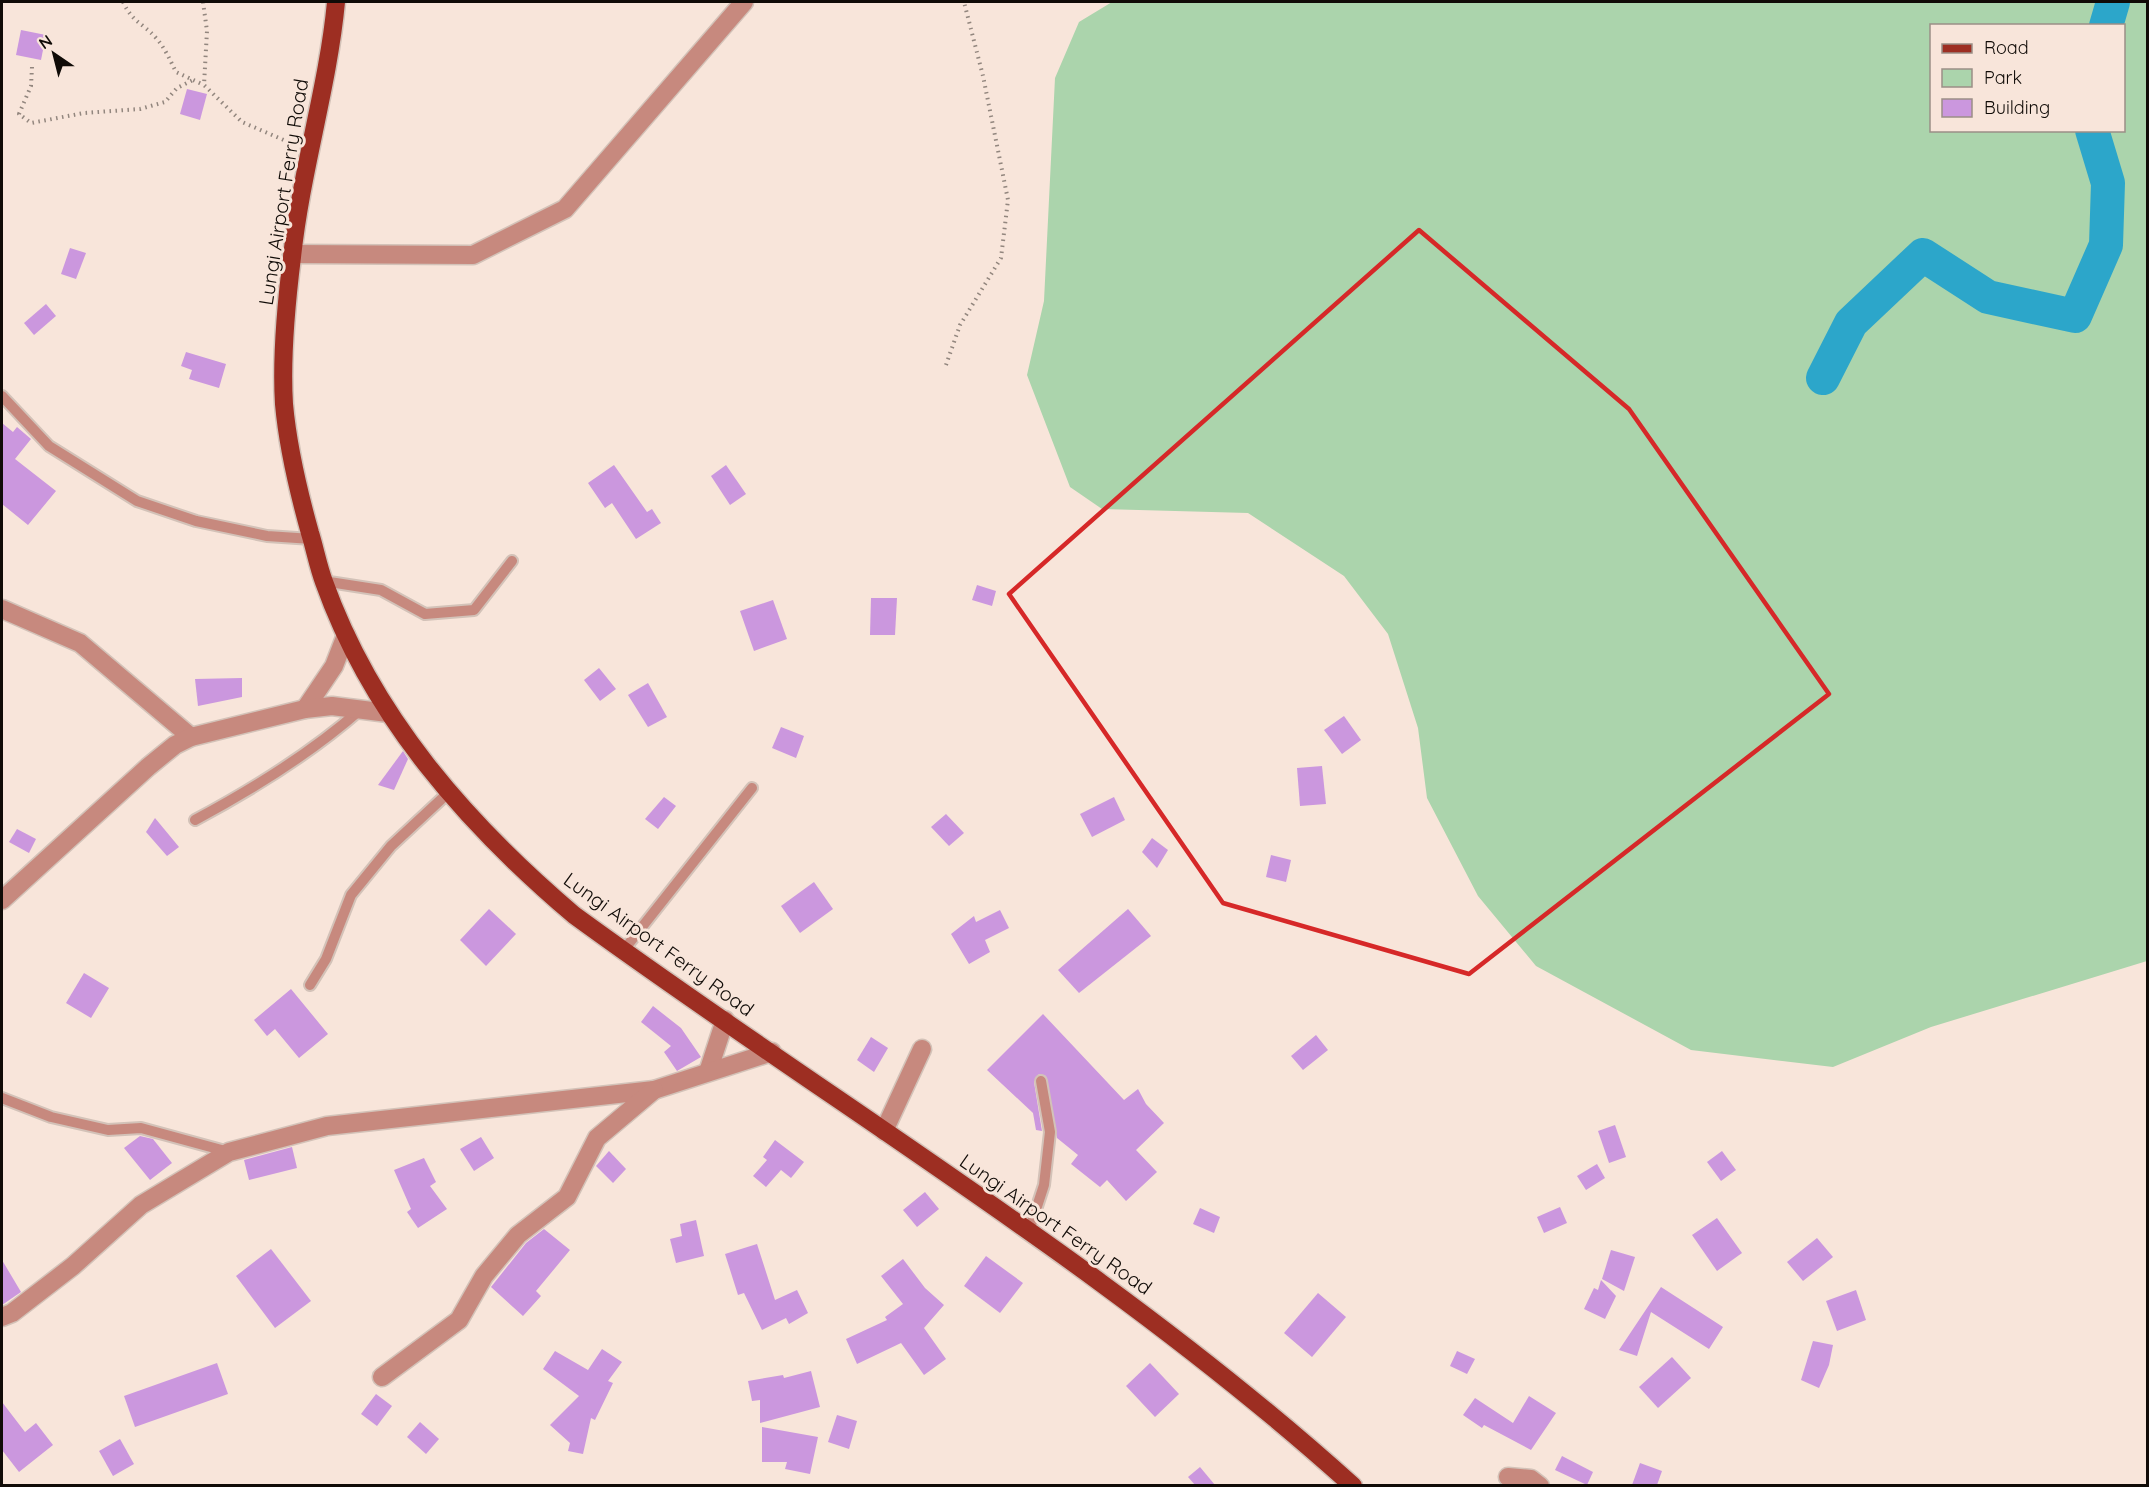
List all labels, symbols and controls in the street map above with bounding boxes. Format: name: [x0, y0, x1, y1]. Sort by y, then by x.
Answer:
north arrow: [24, 24, 84, 84]
legend: [1930, 24, 2125, 132]
text: N: [35, 30, 56, 53]
text: Road: [1984, 36, 2029, 59]
text: Park: [1984, 66, 2022, 89]
street label: Lungi Airport Ferry Road: [253, 77, 313, 307]
text: Building: [1984, 96, 2050, 119]
street label: Lungi Airport Ferry Road: [559, 867, 759, 1021]
street label: Lungi Airport Ferry Road: [955, 1148, 1157, 1300]

